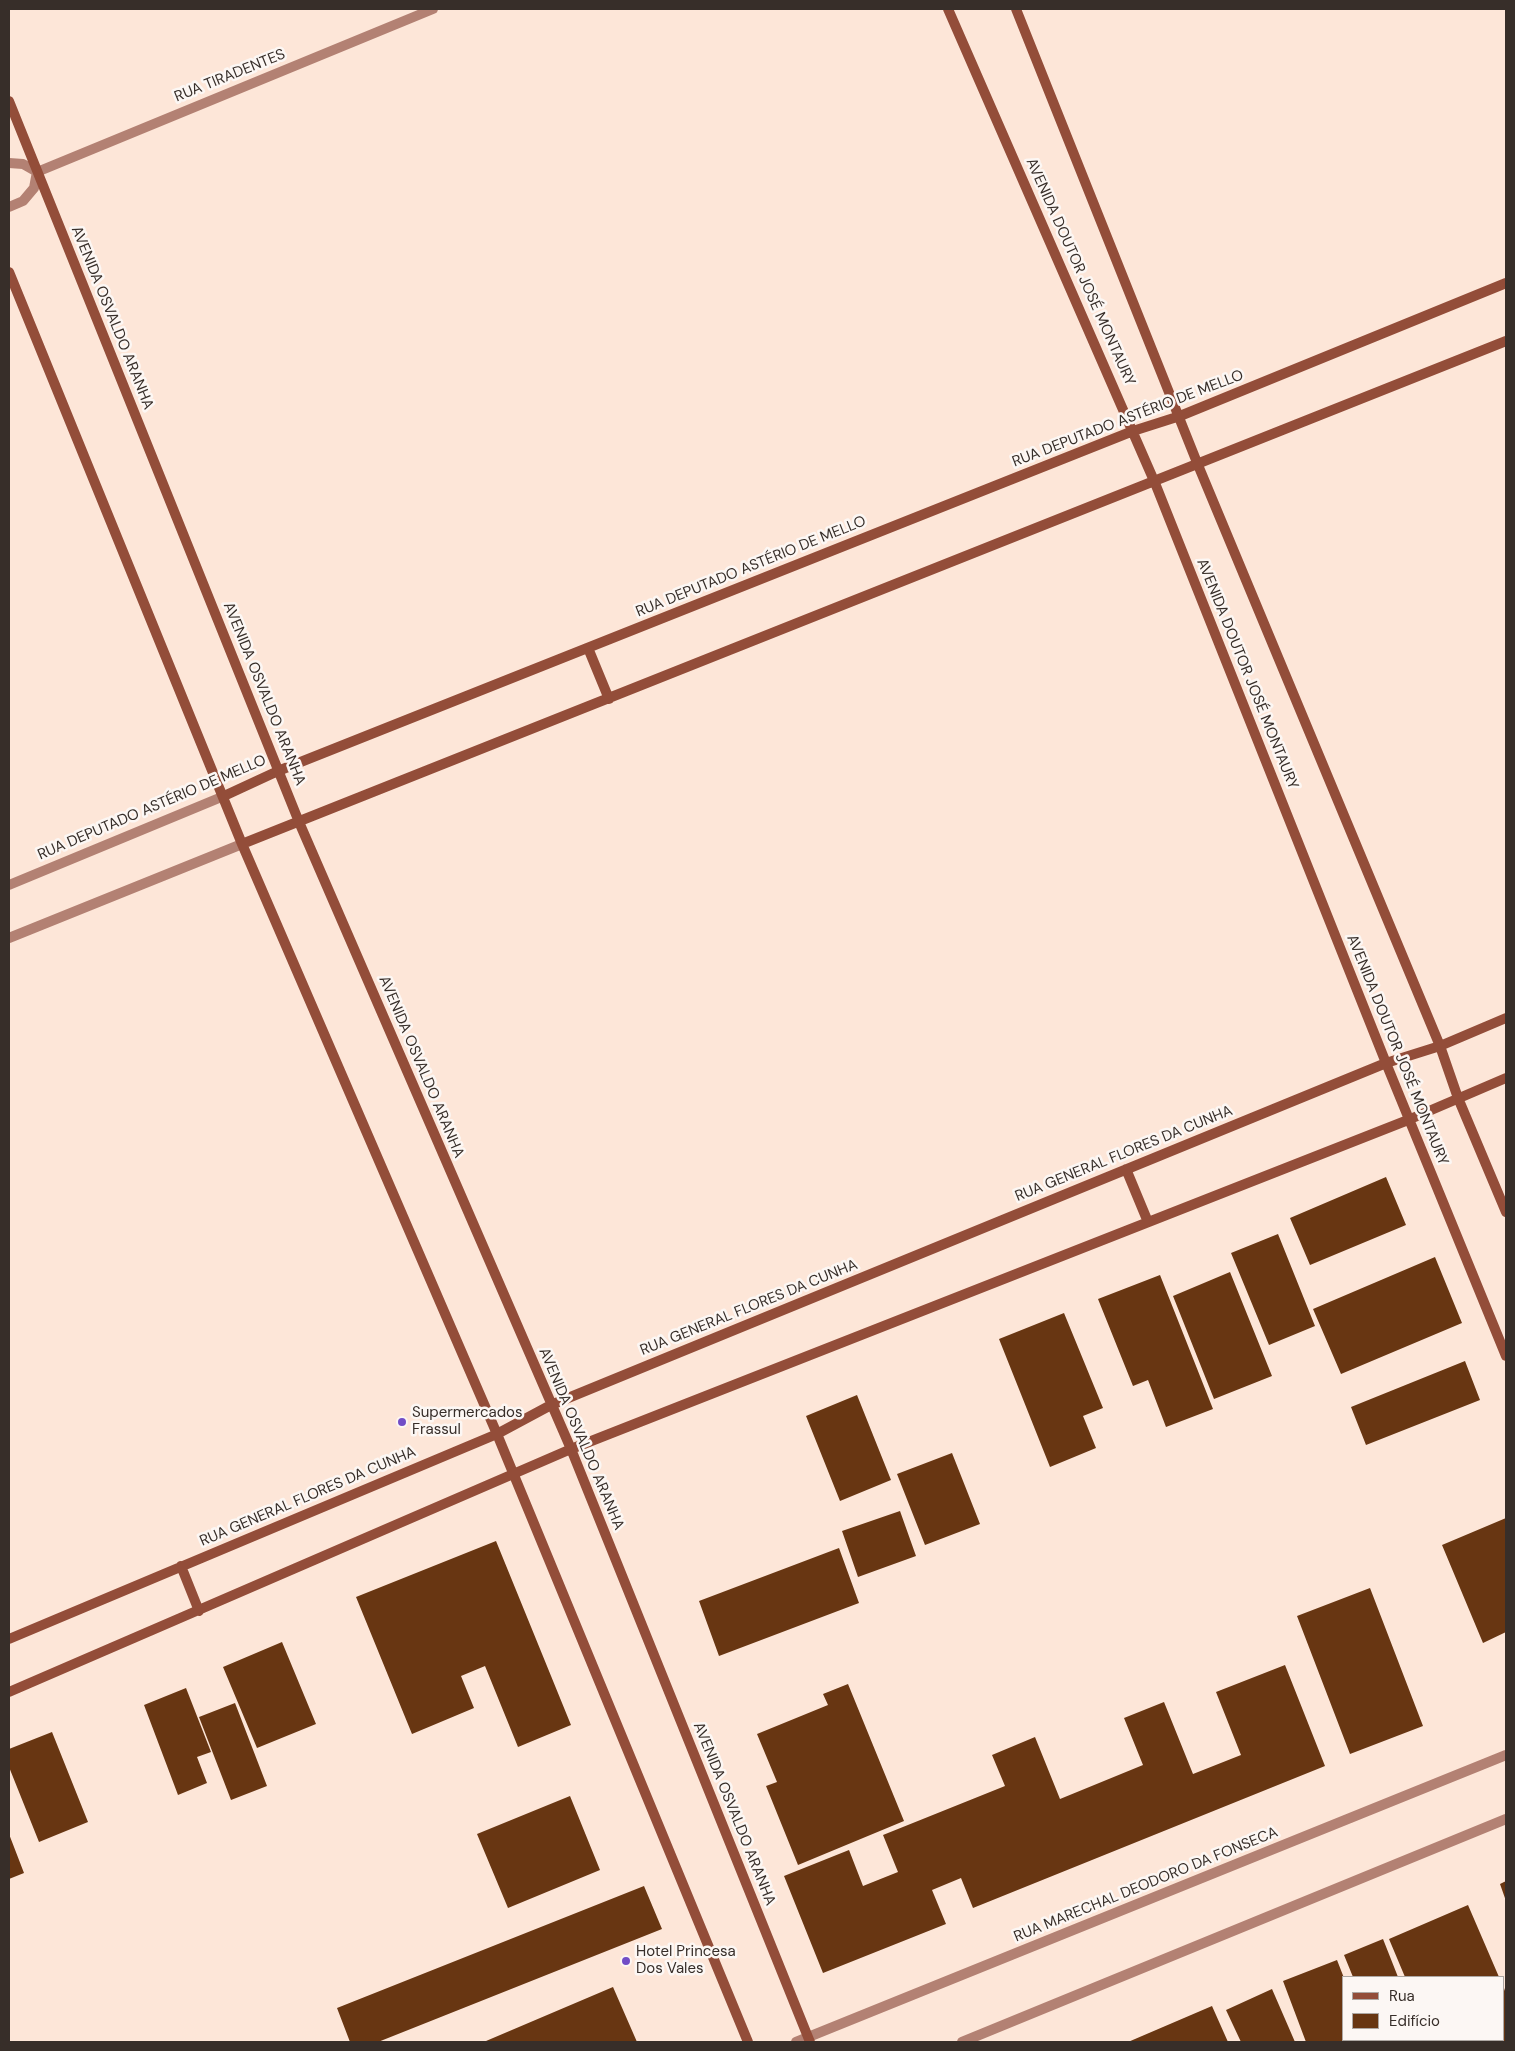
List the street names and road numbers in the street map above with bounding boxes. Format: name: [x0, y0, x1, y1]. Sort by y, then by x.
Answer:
street label: RUA TIRADENTES: [172, 46, 288, 106]
street label: AVENIDA DOUTOR JOSÉ MONTAURY: [1022, 155, 1138, 389]
street label: AVENIDA OSVALDO ARANHA: [67, 224, 157, 412]
street label: RUA DEPUTADO ASTÉRIO DE MELLO: [1010, 366, 1246, 472]
street label: RUA DEPUTADO ASTÉRIO DE MELLO: [633, 513, 869, 621]
street label: AVENIDA DOUTOR JOSÉ MONTAURY: [1192, 556, 1302, 792]
street label: AVENIDA OSVALDO ARANHA: [219, 600, 309, 788]
street label: RUA DEPUTADO ASTÉRIO DE MELLO: [35, 752, 269, 864]
street label: AVENIDA DOUTOR JOSÉ MONTAURY: [1342, 932, 1452, 1168]
street label: AVENIDA OSVALDO ARANHA: [374, 973, 468, 1161]
street label: RUA GENERAL FLORES DA CUNHA: [1013, 1102, 1235, 1206]
street label: RUA GENERAL FLORES DA CUNHA: [638, 1256, 860, 1360]
street label: AVENIDA OSVALDO ARANHA: [534, 1345, 628, 1533]
street label: RUA GENERAL FLORES DA CUNHA: [197, 1443, 419, 1551]
street label: AVENIDA OSVALDO ARANHA: [689, 1720, 779, 1908]
street label: RUA MARECHAL DEODORO DA FONSECA: [1011, 1824, 1281, 1946]

